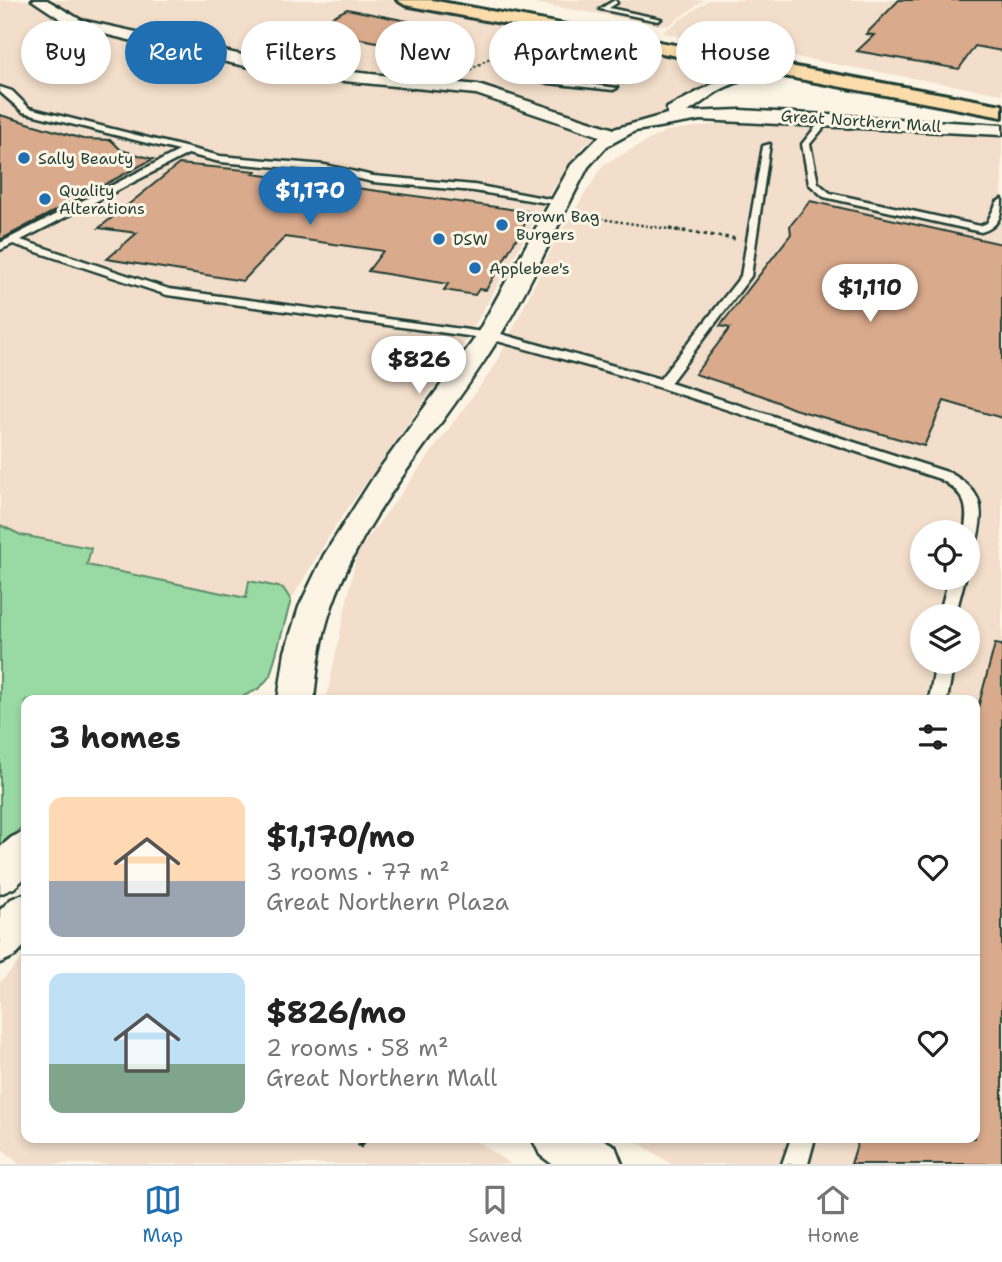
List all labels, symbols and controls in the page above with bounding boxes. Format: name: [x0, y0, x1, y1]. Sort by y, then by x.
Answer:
chip: Buy: [21, 21, 111, 84]
chip: Rent: [125, 21, 227, 84]
chip: Filters: [241, 21, 361, 84]
chip: New: [375, 21, 475, 84]
chip: Apartment: [489, 21, 662, 84]
chip: House: [676, 21, 795, 84]
street label: Great Northern Mall: [780, 105, 942, 137]
place label: Sally Beauty: [38, 148, 134, 169]
marker: Sally Beauty: [16, 150, 32, 166]
pin: $1,170: [253, 168, 367, 227]
text: $1,170: [275, 175, 345, 205]
place label: Quality Alterations: [59, 180, 145, 219]
marker: Quality Alterations: [37, 191, 53, 207]
place label: Brown Bag Burgers: [516, 206, 600, 245]
marker: Brown Bag Burgers: [494, 217, 510, 233]
place label: DSW: [453, 229, 488, 250]
marker: DSW: [431, 231, 447, 247]
place label: Applebee's: [489, 258, 570, 279]
marker: Applebee's: [467, 260, 483, 276]
pin: $1,110: [813, 264, 927, 324]
text: $1,110: [838, 272, 902, 302]
pin: $826: [378, 336, 460, 396]
text: $826: [387, 344, 451, 374]
map controls: [910, 520, 980, 674]
button: locate: [910, 520, 980, 590]
button: layers: [910, 604, 980, 674]
text: 3 homes: [49, 717, 181, 758]
icon: filters: [914, 718, 952, 756]
text: $1,170/mo: [266, 816, 415, 857]
icon: home: [105, 825, 189, 909]
icon: heart: [914, 848, 952, 886]
text: 3 rooms · 77 m²: [266, 857, 450, 887]
text: Great Northern Plaza: [266, 887, 509, 917]
text: $826/mo: [266, 992, 406, 1033]
icon: home: [105, 1001, 189, 1085]
icon: heart: [914, 1024, 952, 1062]
text: 2 rooms · 58 m²: [266, 1033, 449, 1063]
text: Great Northern Mall: [266, 1063, 497, 1093]
tab: Map: [143, 1181, 183, 1248]
tab: Saved: [468, 1181, 522, 1248]
tab: Home: [807, 1181, 859, 1248]

